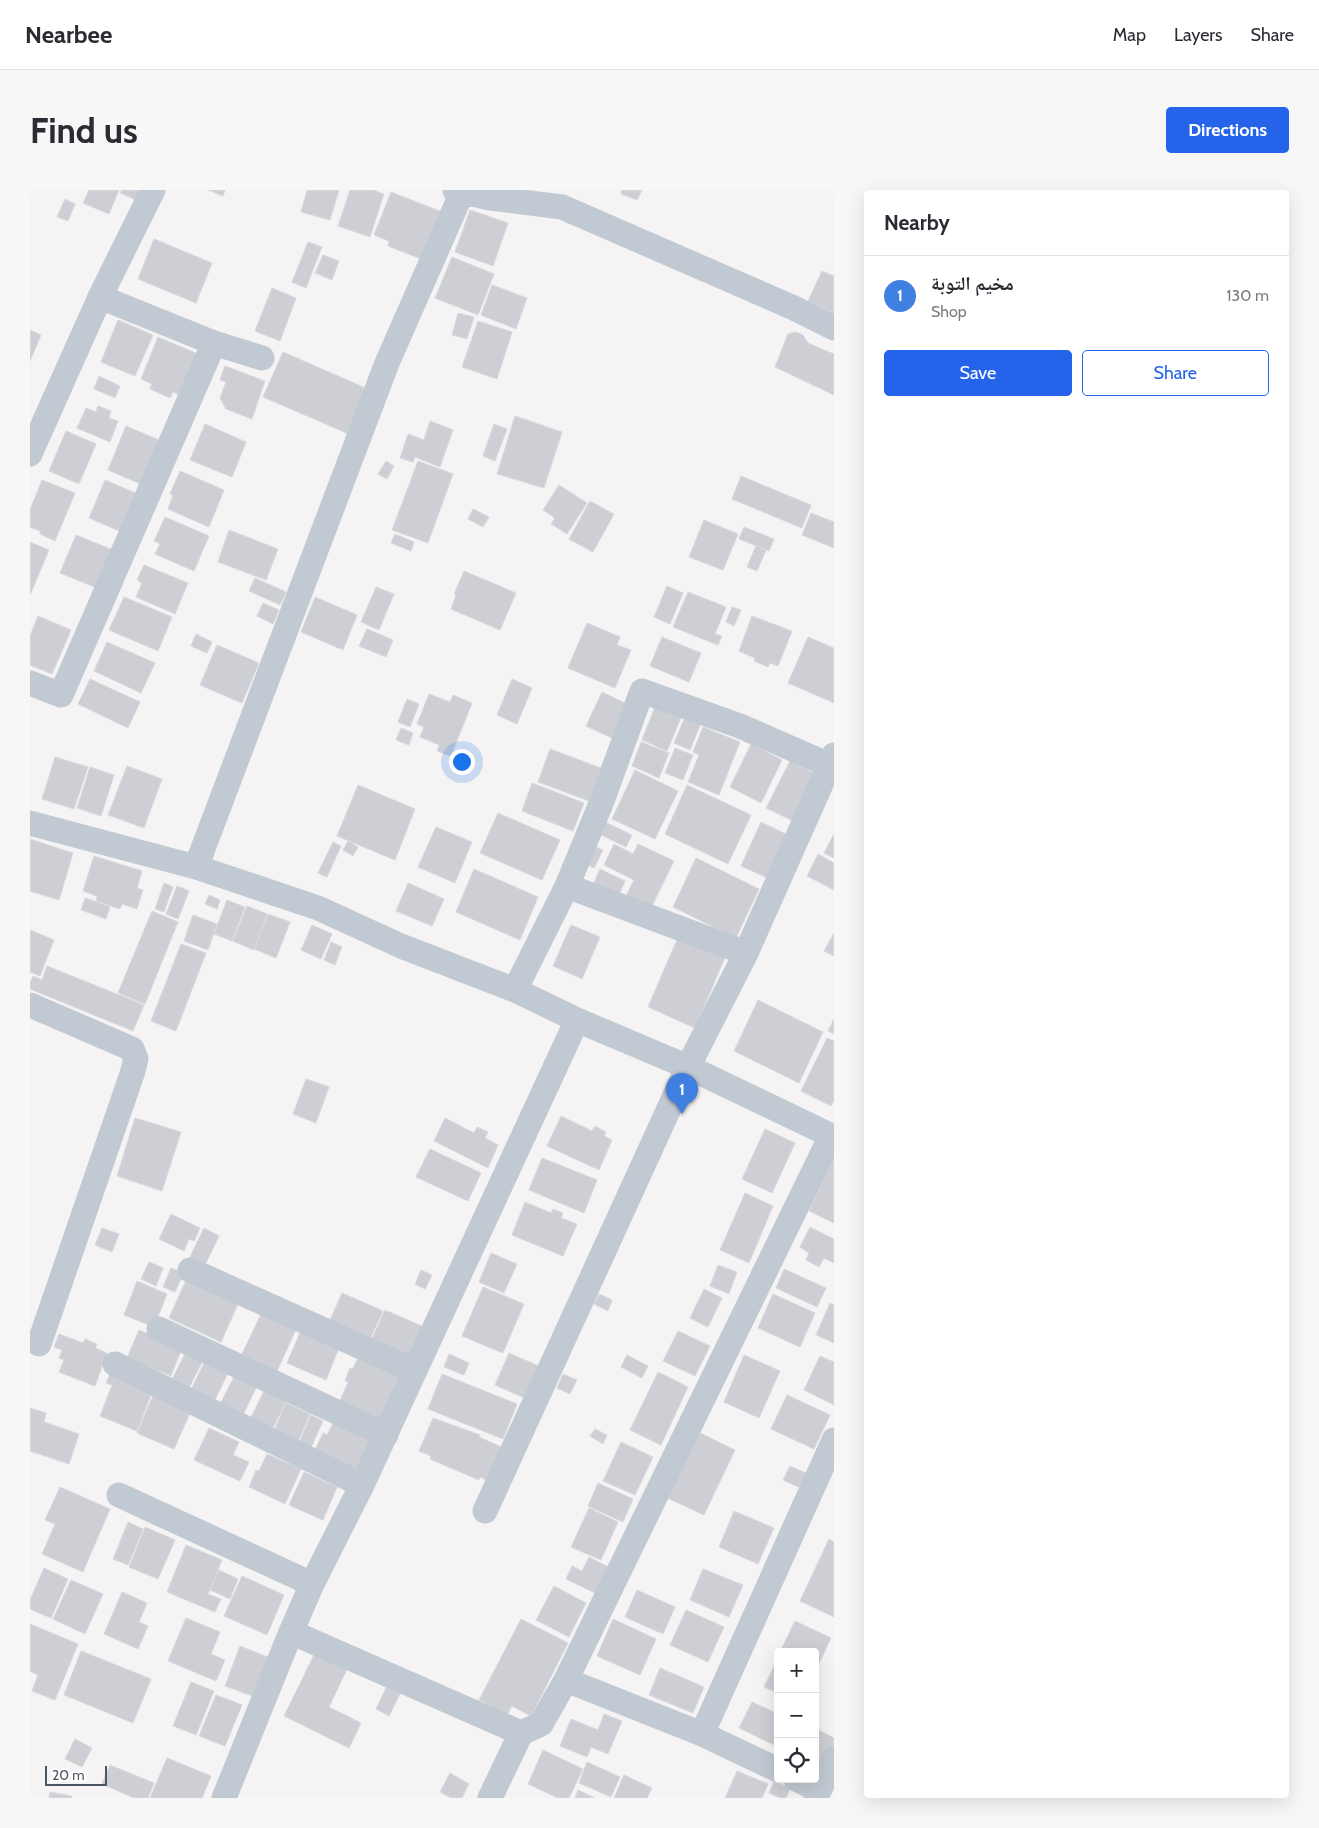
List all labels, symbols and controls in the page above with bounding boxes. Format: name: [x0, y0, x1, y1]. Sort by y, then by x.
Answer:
text: Nearbee: [25, 20, 112, 49]
text: Map: [1113, 24, 1146, 46]
text: Layers: [1174, 24, 1223, 46]
text: Share: [1251, 24, 1294, 46]
button: Directions: [1166, 107, 1289, 153]
text: Find us: [30, 109, 138, 152]
text: Nearby: [884, 210, 950, 235]
text: مخيم التوبة: [931, 272, 1014, 295]
text: 1: [897, 286, 903, 305]
text: 130 m: [1226, 286, 1269, 305]
text: Shop: [931, 302, 967, 321]
button: Save: [884, 350, 1072, 396]
button: Share: [1082, 350, 1269, 396]
your location: [449, 749, 475, 775]
pin: 1: [666, 1073, 698, 1114]
map controls: [774, 1648, 819, 1783]
button: +: [774, 1648, 819, 1693]
button: −: [774, 1693, 819, 1738]
button: locate: [774, 1738, 819, 1783]
scale bar: [45, 1763, 108, 1786]
text: 20 m: [52, 1766, 85, 1784]

